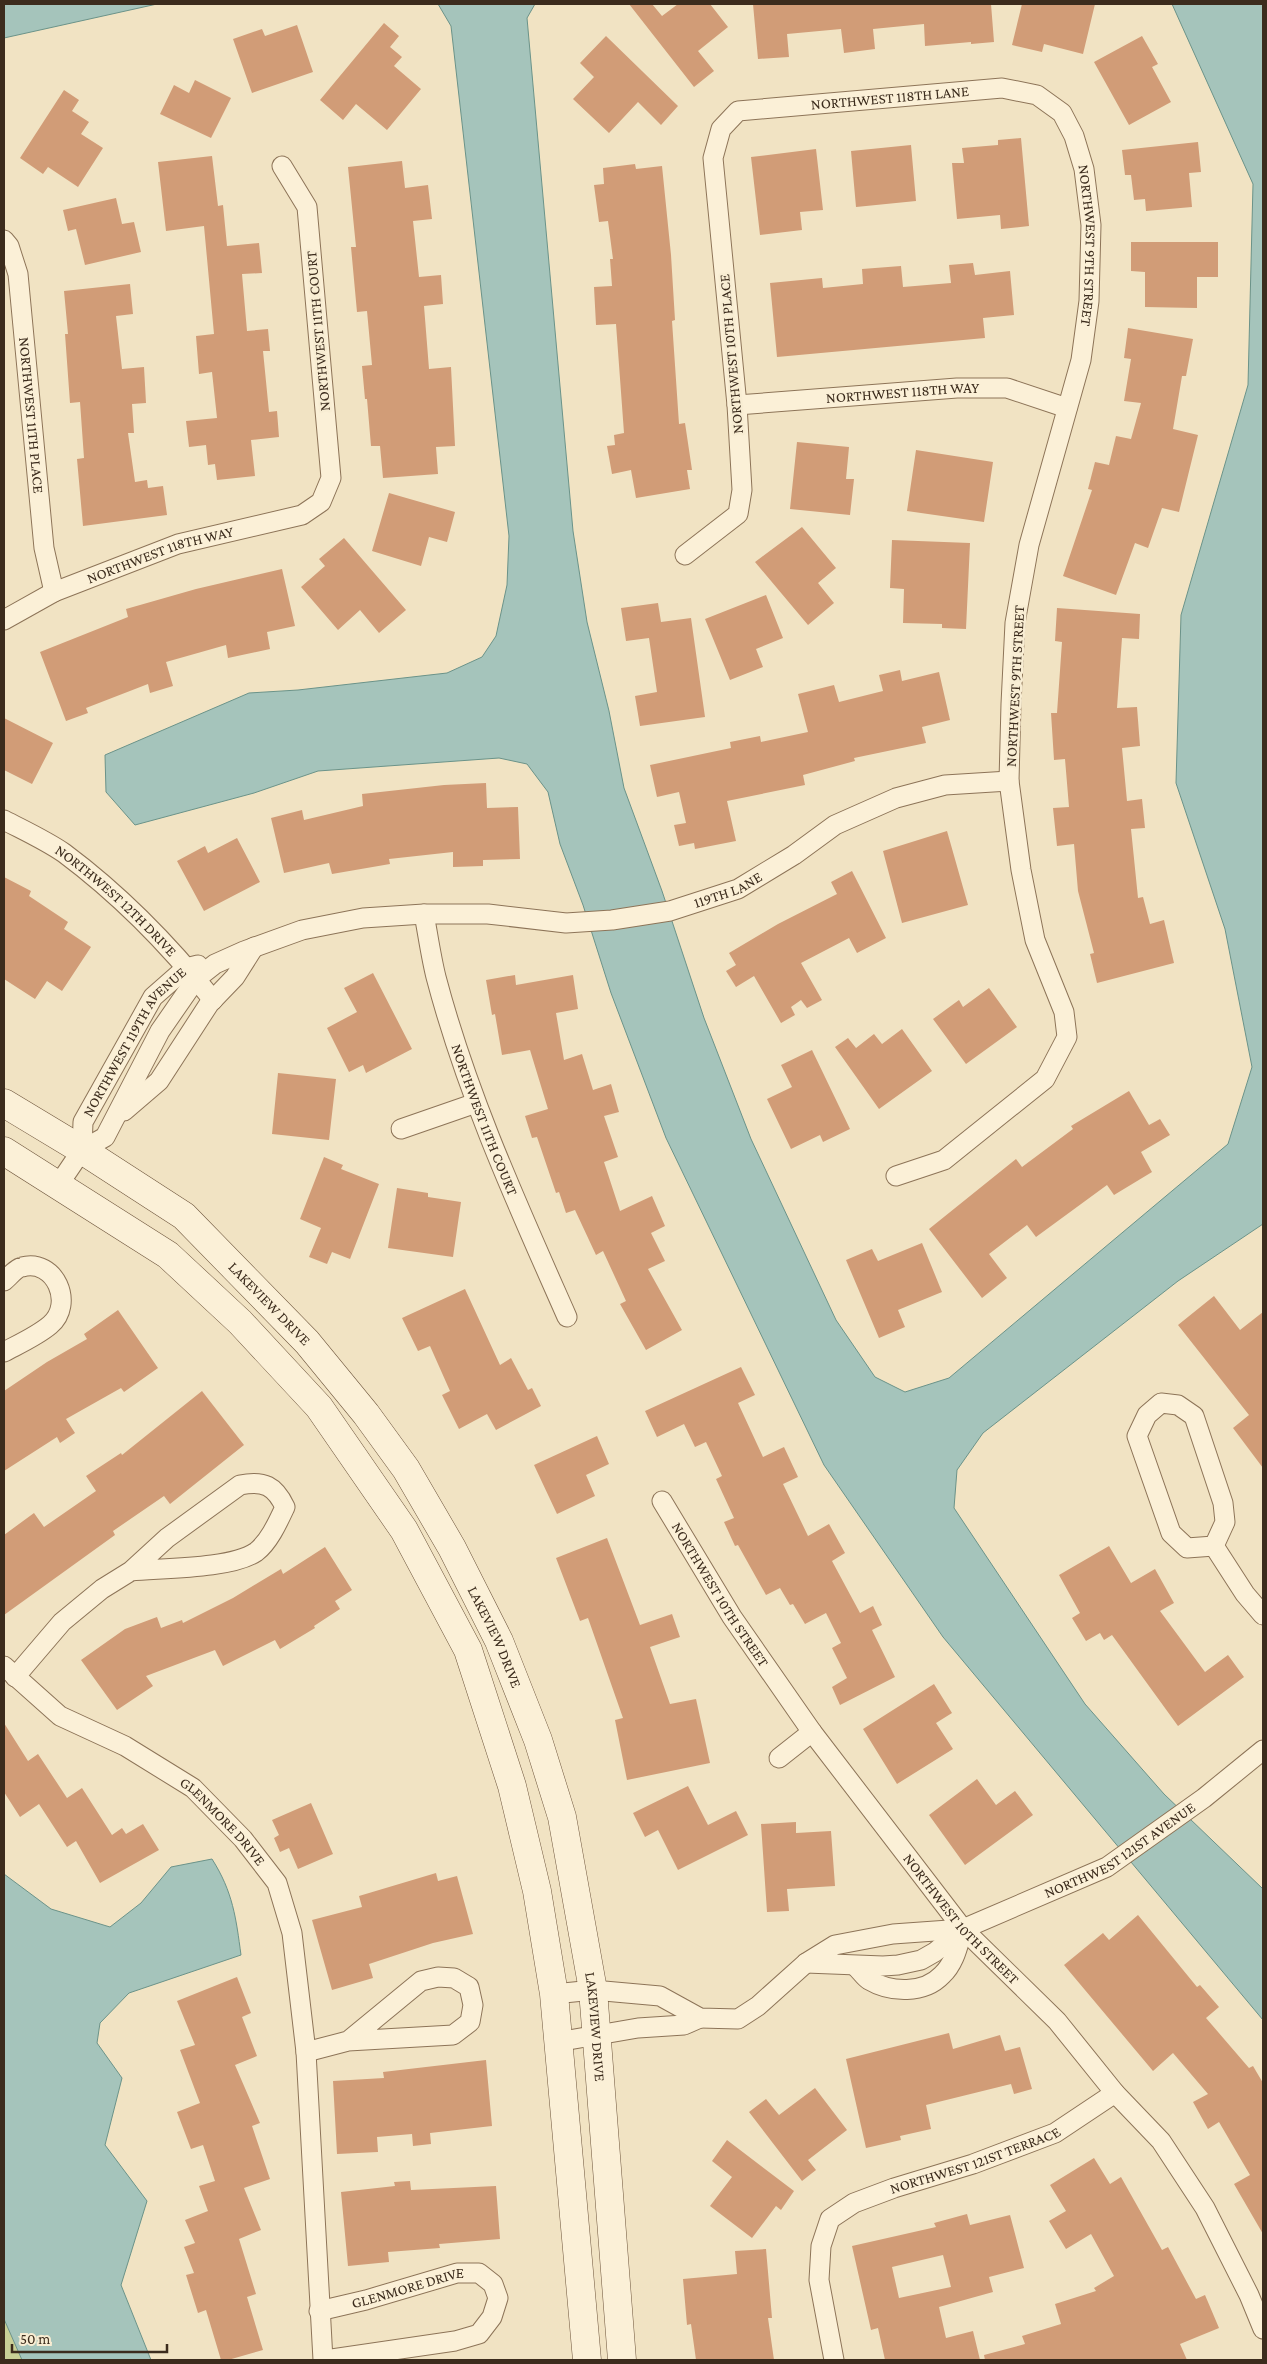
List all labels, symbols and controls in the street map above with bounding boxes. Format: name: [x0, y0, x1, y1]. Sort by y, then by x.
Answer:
street label: NORTHWEST 118TH LANE: [810, 83, 970, 113]
street label: NORTHWEST 9TH STREET: [1076, 164, 1099, 327]
street label: NORTHWEST 11TH COURT: [303, 250, 333, 412]
street label: NORTHWEST 10TH PLACE: [716, 273, 746, 435]
street label: NORTHWEST 11TH PLACE: [16, 336, 47, 494]
street label: NORTHWEST 118TH WAY: [825, 379, 979, 406]
street label: NORTHWEST 118TH WAY: [85, 523, 235, 587]
street label: NORTHWEST 9TH STREET: [1003, 605, 1027, 767]
street label: NORTHWEST 12TH DRIVE: [52, 842, 180, 960]
street label: 119TH LANE: [692, 868, 765, 911]
street label: NORTHWEST 119TH AVENUE: [80, 964, 189, 1119]
street label: NORTHWEST 11TH COURT: [448, 1042, 521, 1198]
street label: LAKEVIEW DRIVE: [225, 1259, 314, 1349]
street label: NORTHWEST 10TH STREET: [669, 1519, 772, 1670]
street label: LAKEVIEW DRIVE: [465, 1584, 525, 1690]
street label: GLENMORE DRIVE: [177, 1774, 268, 1869]
street label: NORTHWEST 121ST AVENUE: [1042, 1799, 1198, 1901]
street label: NORTHWEST 10TH STREET: [900, 1851, 1022, 1987]
street label: LAKEVIEW DRIVE: [582, 1971, 608, 2082]
street label: NORTHWEST 121ST TERRACE: [888, 2124, 1063, 2197]
street label: GLENMORE DRIVE: [350, 2265, 464, 2311]
scale bar: [12, 2322, 168, 2354]
text: 50 m: [20, 2331, 50, 2347]

